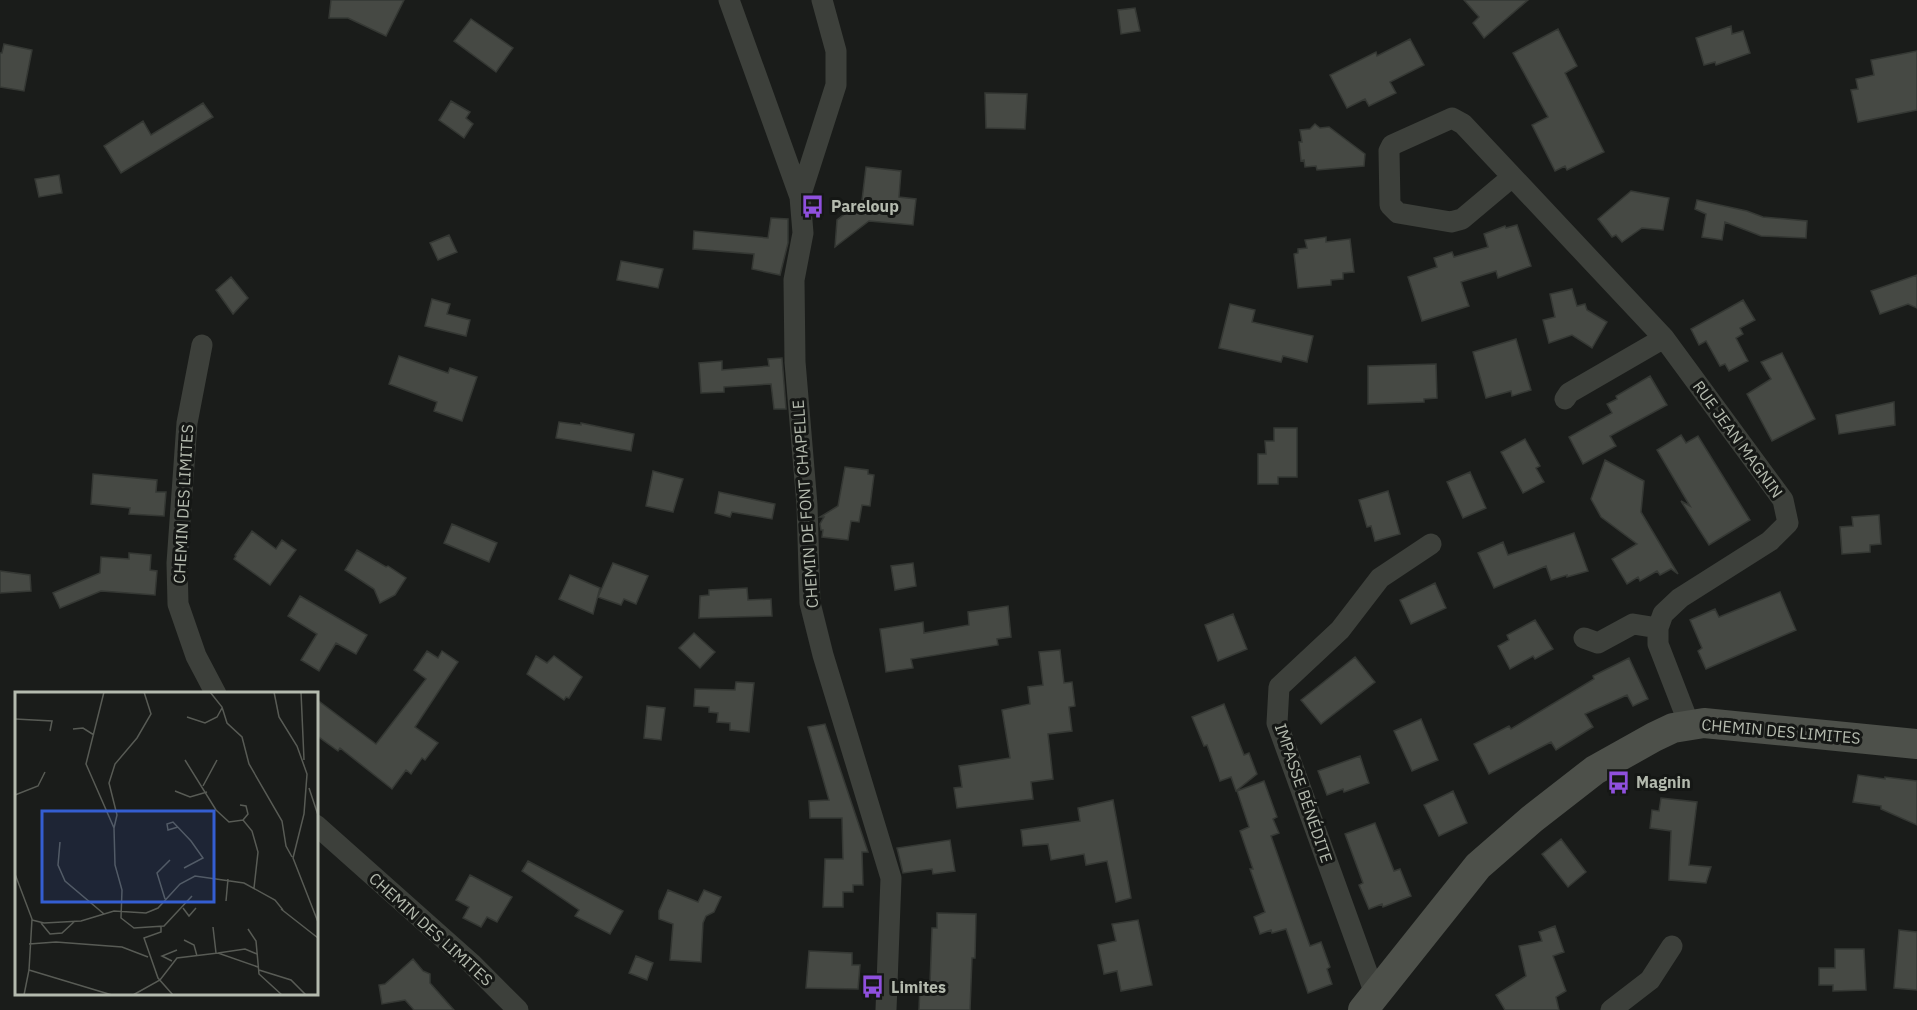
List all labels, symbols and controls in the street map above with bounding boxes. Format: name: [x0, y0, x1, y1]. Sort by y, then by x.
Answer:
bus stop icon: Pareloup: [800, 193, 826, 219]
place label: Pareloup: [831, 196, 899, 216]
street label: RUE JEAN MAGNIN: [1689, 376, 1787, 502]
street label: CHEMIN DE FONT CHAPELLE: [788, 399, 822, 609]
street label: CHEMIN DES LIMITES: [169, 424, 197, 584]
inset map: [15, 692, 318, 995]
street label: CHEMIN DES LIMITES: [1701, 714, 1861, 748]
street label: IMPASSE BÉNÉDITE: [1271, 720, 1338, 865]
bus stop icon: Magnin: [1605, 769, 1631, 795]
place label: Magnin: [1636, 772, 1691, 792]
street label: CHEMIN DES LIMITES: [365, 868, 497, 990]
bus stop icon: Limites: [860, 974, 886, 1000]
place label: Limites: [891, 977, 946, 997]

